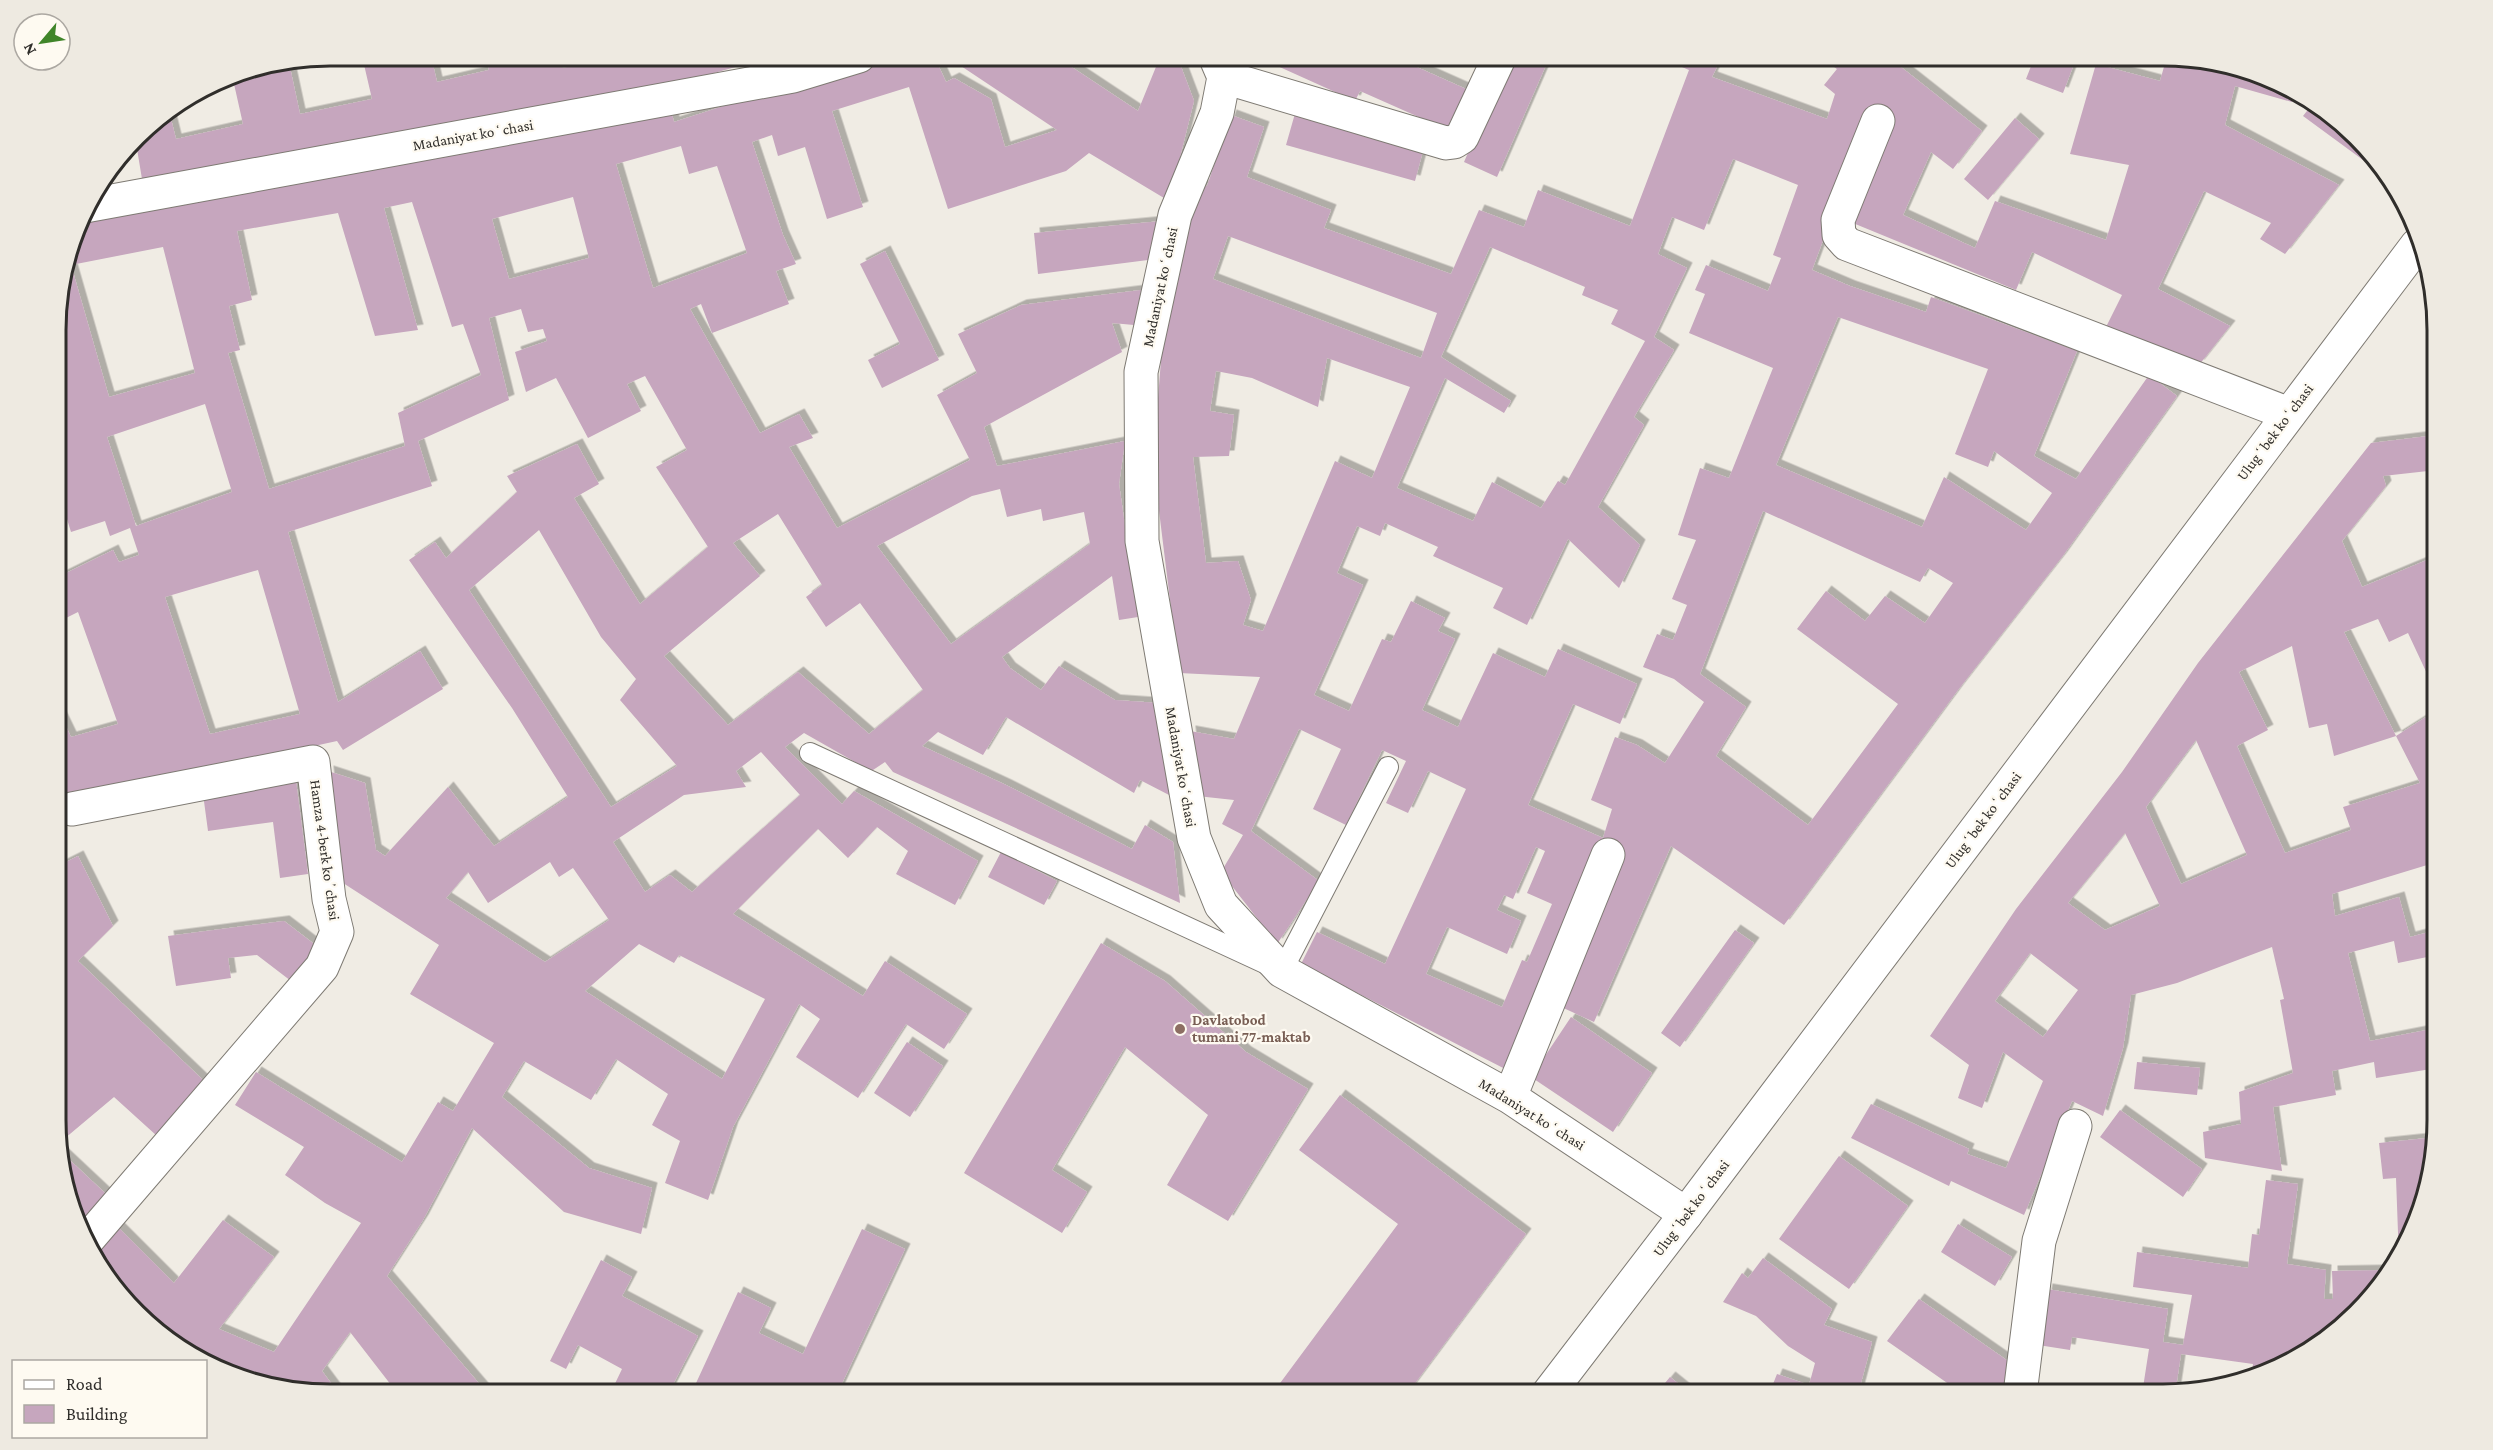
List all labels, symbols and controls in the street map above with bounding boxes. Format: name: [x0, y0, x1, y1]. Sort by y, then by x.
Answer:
north arrow: [12, 12, 72, 72]
text: N: [19, 40, 39, 58]
street label: Madaniyat koʻchasi: [412, 117, 535, 154]
street label: Madaniyat koʻchasi: [1139, 226, 1182, 349]
street label: Ulugʻbek koʻchasi: [2234, 381, 2317, 484]
street label: Madaniyat koʻchasi: [1162, 706, 1199, 829]
street label: Ulugʻbek koʻchasi: [1942, 769, 2025, 872]
street label: Hamza 4-berk koʼchasi: [307, 779, 343, 921]
place label: Davlatobod tumani 77-maktab: [1192, 1012, 1311, 1045]
marker: Davlatobod tumani 77-maktab: [1173, 1022, 1187, 1036]
street label: Madaniyat koʻchasi: [1475, 1075, 1588, 1154]
street label: Ulugʻbek koʻchasi: [1650, 1157, 1733, 1260]
legend: [12, 1360, 207, 1438]
text: Road: [66, 1374, 103, 1394]
text: Building: [66, 1404, 128, 1424]

